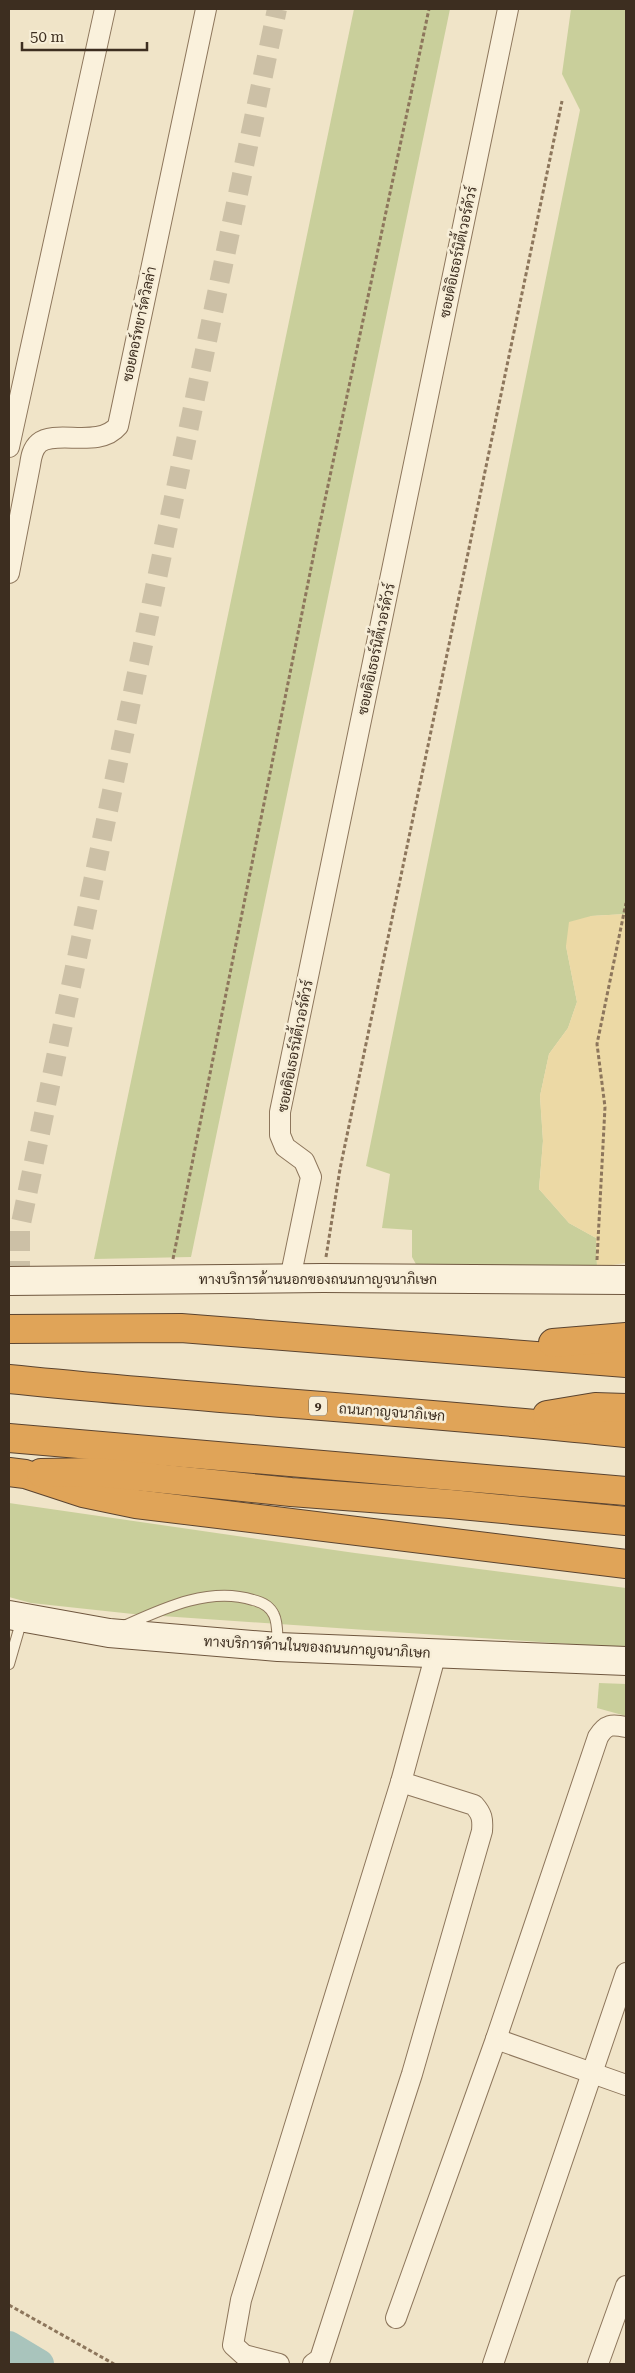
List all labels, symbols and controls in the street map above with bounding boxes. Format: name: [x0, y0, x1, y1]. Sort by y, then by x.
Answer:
scale bar: [22, 20, 148, 52]
text: 50 m: [30, 28, 65, 46]
street label: ซอยดิอิเธอร์นิตี้เวอร์ดัวร์: [432, 184, 480, 319]
street label: ซอยคอร์ทยาร์ดวิลล่า: [118, 265, 159, 383]
street label: ซอยดิอิเธอร์นิตี้เวอร์ดัวร์: [350, 581, 398, 716]
street label: ซอยดิอิเธอร์นิตี้เวอร์ดัวร์: [270, 978, 316, 1114]
street label: ทางบริการด้านนอกของถนนกาญจนาภิเษก: [199, 1270, 437, 1288]
road number: 9: [309, 1396, 327, 1415]
street label: ถนนกาญจนาภิเษก: [338, 1400, 446, 1425]
street label: ทางบริการด้านในของถนนกาญจนาภิเษก: [203, 1632, 431, 1662]

